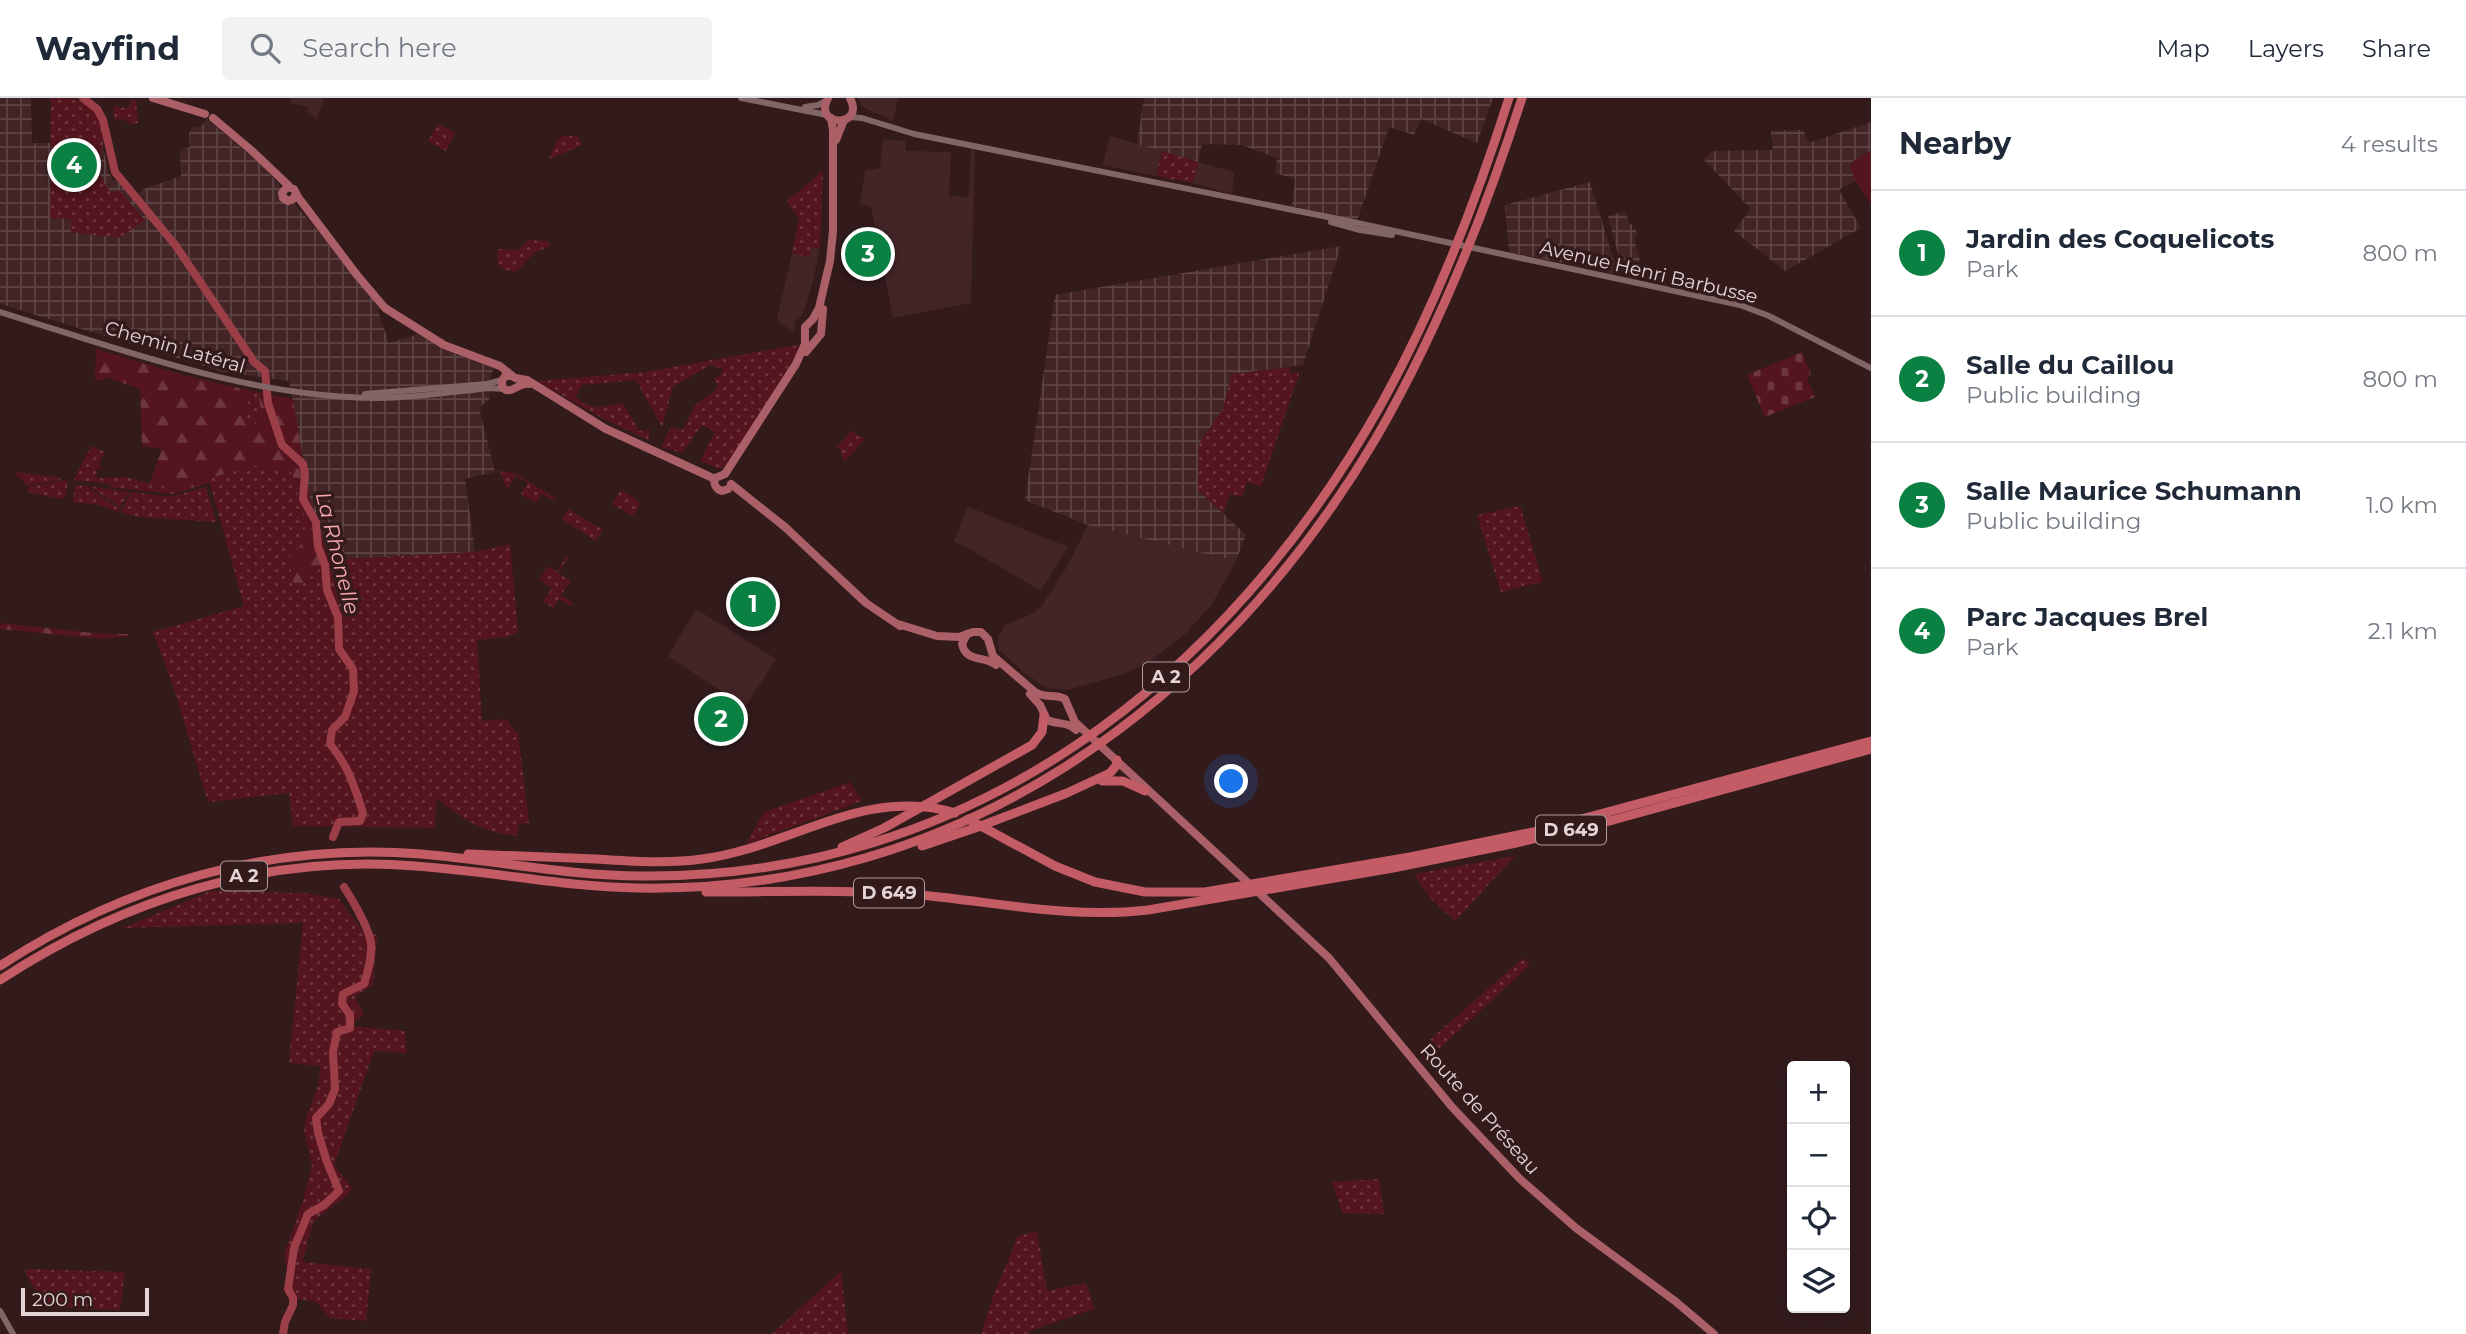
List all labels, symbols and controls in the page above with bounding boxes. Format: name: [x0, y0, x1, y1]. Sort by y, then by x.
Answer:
search box: [222, 17, 712, 80]
text: Wayfind: [35, 28, 180, 68]
icon: search: [246, 29, 284, 67]
text: Search here: [302, 32, 457, 64]
text: Map: [2156, 34, 2210, 63]
text: Layers: [2248, 34, 2324, 63]
text: Share: [2362, 34, 2431, 63]
text: Nearby: [1899, 125, 2011, 162]
text: 4 results: [2341, 130, 2438, 158]
pin: 4: [51, 139, 97, 191]
text: Jardin des Coquelicots: [1966, 223, 2274, 255]
pin: 3: [845, 228, 891, 280]
street label: Avenue Henri Barbusse: [1538, 236, 1760, 308]
text: 1: [1917, 239, 1927, 267]
text: 800 m: [2362, 239, 2438, 267]
text: Park: [1966, 255, 2019, 283]
street label: Chemin Latéral: [102, 316, 248, 378]
text: Salle du Caillou: [1966, 349, 2174, 381]
text: 2: [1915, 365, 1929, 393]
text: 800 m: [2362, 365, 2438, 393]
text: Public building: [1966, 381, 2141, 409]
text: Salle Maurice Schumann: [1966, 475, 2302, 507]
water label: La Rhonelle: [311, 489, 365, 617]
text: 3: [1915, 491, 1929, 519]
text: 1.0 km: [2366, 491, 2438, 519]
text: Public building: [1966, 507, 2141, 535]
pin: 1: [730, 578, 776, 630]
text: Parc Jacques Brel: [1966, 601, 2208, 633]
text: 4: [1914, 617, 1930, 645]
text: 2.1 km: [2368, 617, 2438, 645]
text: Park: [1966, 633, 2019, 661]
road number: A 2: [1143, 662, 1189, 692]
pin: 2: [698, 693, 744, 745]
your location: [1214, 764, 1248, 798]
road number: D 649: [1536, 816, 1606, 844]
road number: A 2: [221, 862, 267, 890]
road number: D 649: [854, 878, 924, 908]
street label: Route de Préseau: [1415, 1039, 1545, 1179]
map controls: [1787, 1061, 1850, 1313]
button: +: [1787, 1061, 1850, 1124]
button: −: [1787, 1124, 1850, 1187]
button: locate: [1787, 1187, 1850, 1250]
button: layers: [1787, 1250, 1850, 1313]
scale bar: [21, 1285, 149, 1317]
text: 200 m: [32, 1288, 93, 1311]

